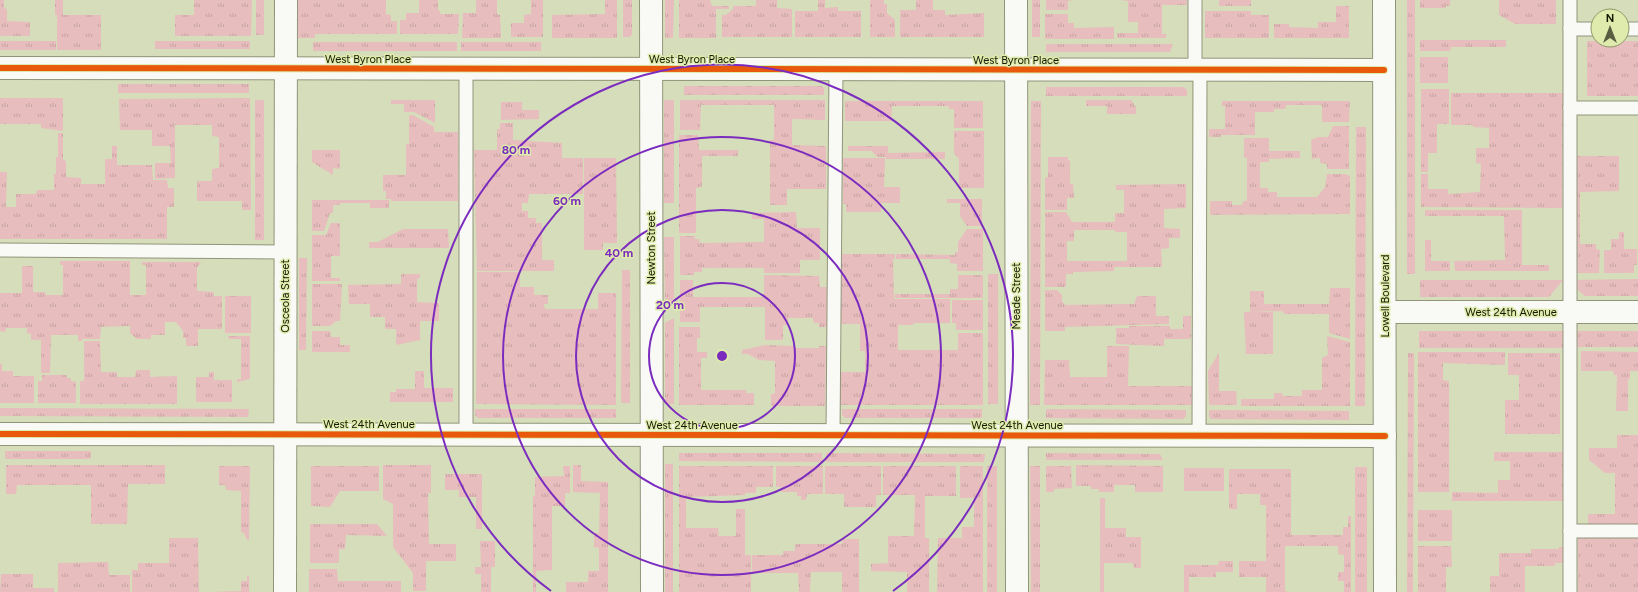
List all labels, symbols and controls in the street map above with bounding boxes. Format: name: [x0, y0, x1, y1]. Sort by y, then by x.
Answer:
north arrow: [1590, 8, 1630, 48]
text: N: [1606, 12, 1614, 25]
street label: West Byron Place: [325, 53, 411, 66]
street label: West Byron Place: [649, 53, 735, 66]
street label: West Byron Place: [973, 54, 1059, 67]
text: 80 m: [502, 143, 530, 157]
text: 60 m: [553, 194, 581, 208]
street label: Newton Street: [645, 211, 658, 285]
text: 40 m: [605, 246, 633, 260]
street label: Lowell Boulevard: [1379, 255, 1392, 337]
street label: Osceola Street: [279, 259, 292, 333]
street label: Meade Street: [1010, 263, 1023, 329]
text: 20 m: [656, 298, 684, 312]
street label: West 24th Avenue: [1465, 306, 1557, 319]
centre of rings: [715, 349, 729, 363]
street label: West 24th Avenue: [323, 418, 415, 431]
street label: West 24th Avenue: [646, 419, 738, 432]
street label: West 24th Avenue: [971, 419, 1063, 432]

